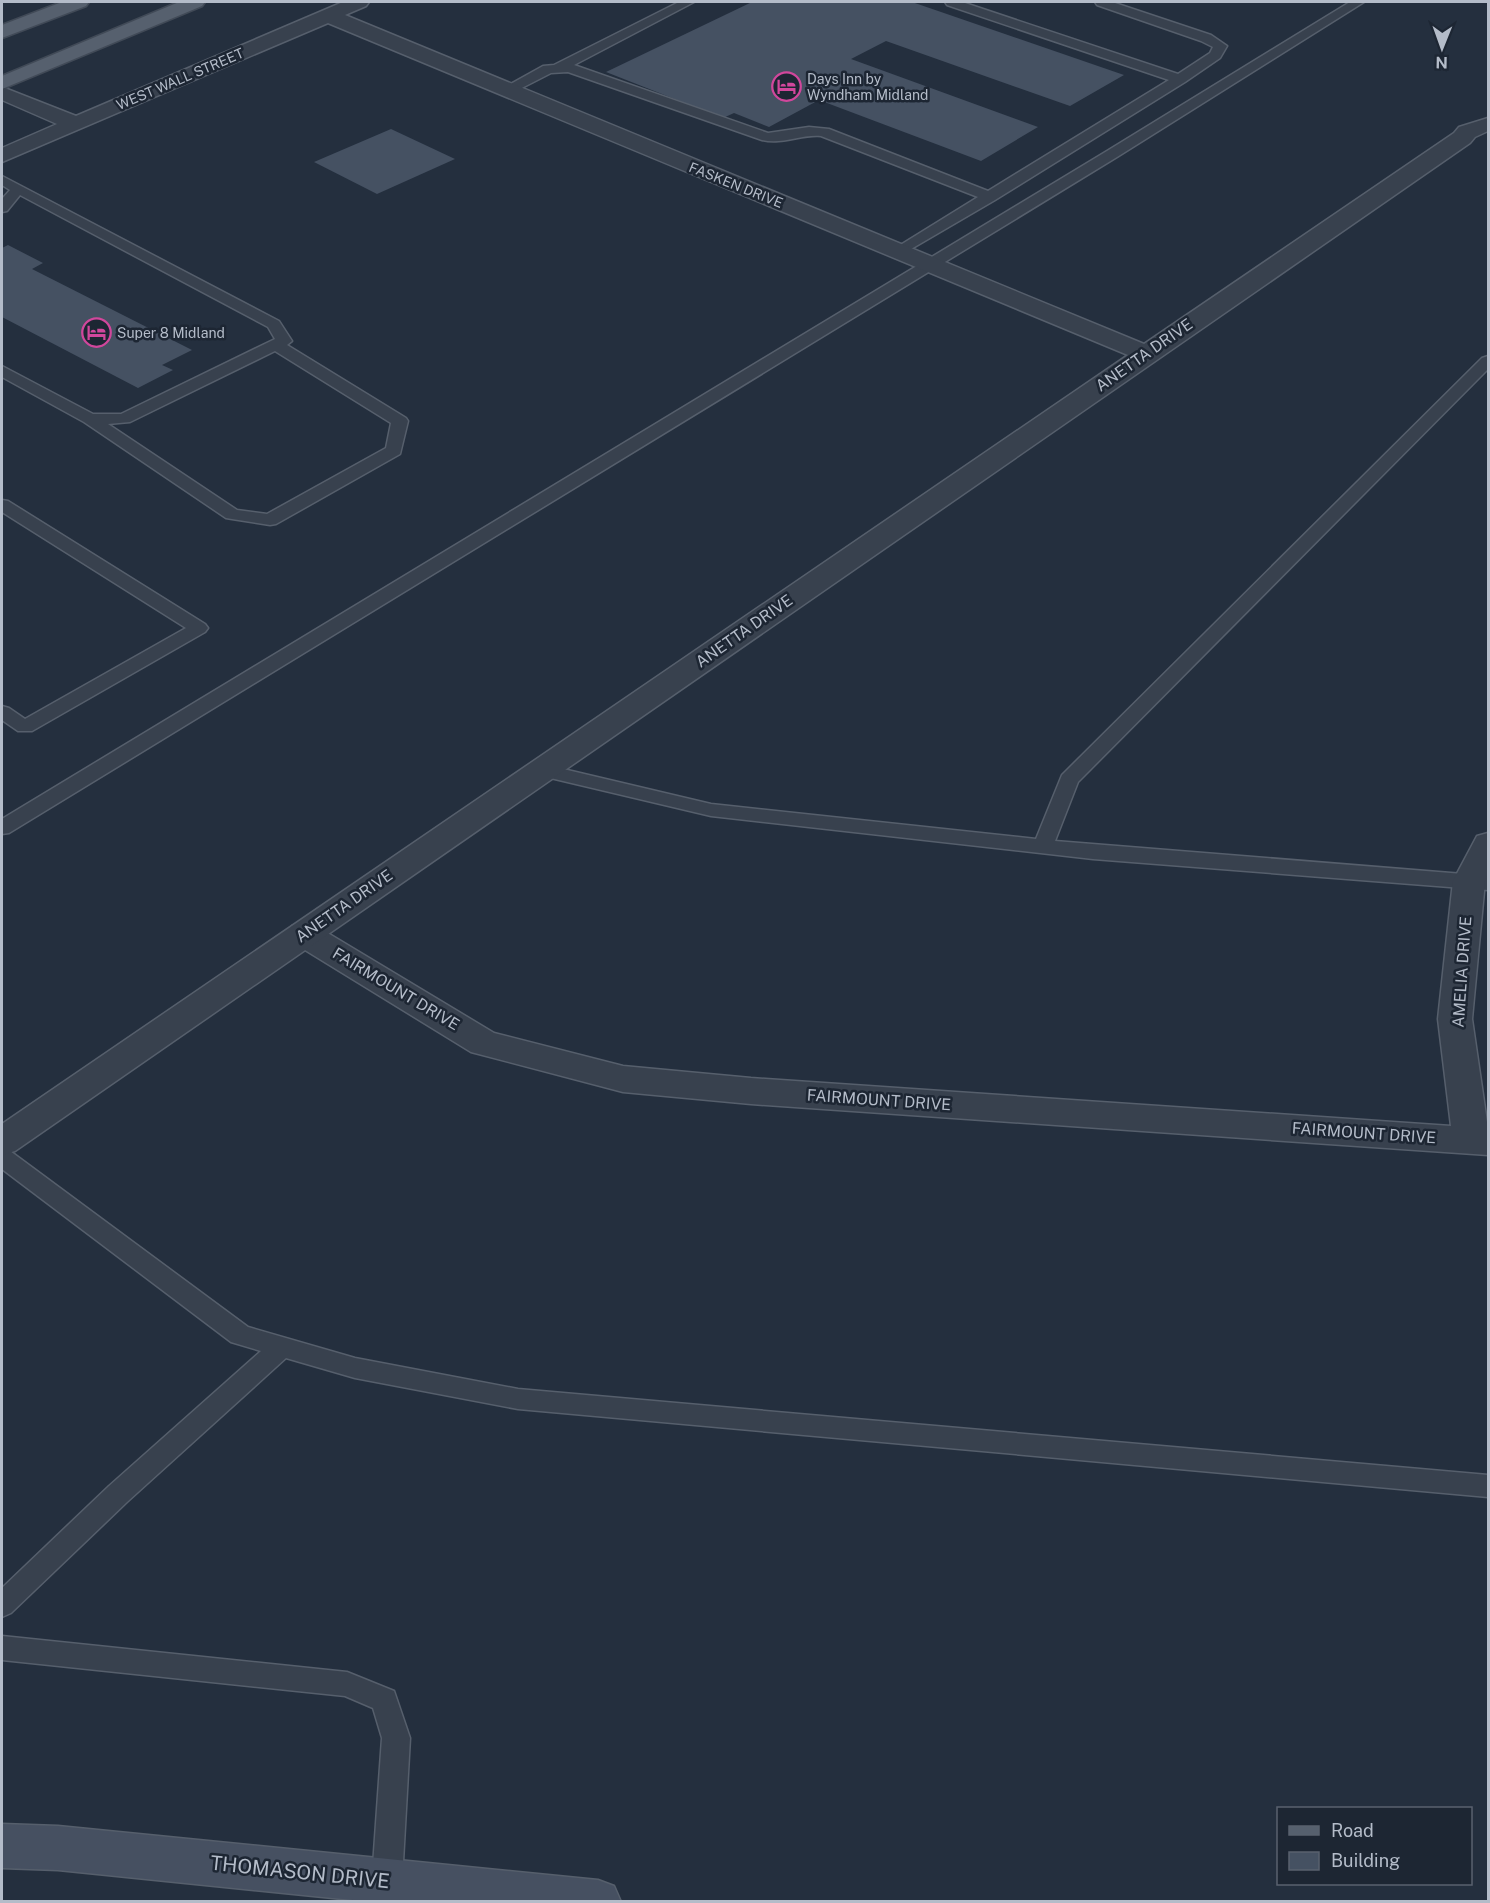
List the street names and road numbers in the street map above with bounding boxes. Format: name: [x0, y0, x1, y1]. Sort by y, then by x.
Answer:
street label: WEST WALL STREET: [114, 45, 246, 113]
street label: FASKEN DRIVE: [687, 159, 785, 211]
street label: ANETTA DRIVE: [1092, 315, 1196, 395]
street label: ANETTA DRIVE: [692, 591, 796, 671]
street label: ANETTA DRIVE: [292, 866, 396, 946]
street label: AMELIA DRIVE: [1449, 916, 1475, 1028]
street label: FAIRMOUNT DRIVE: [329, 944, 463, 1034]
street label: FAIRMOUNT DRIVE: [806, 1085, 952, 1115]
street label: FAIRMOUNT DRIVE: [1291, 1118, 1437, 1148]
street label: THOMASON DRIVE: [209, 1851, 391, 1893]

